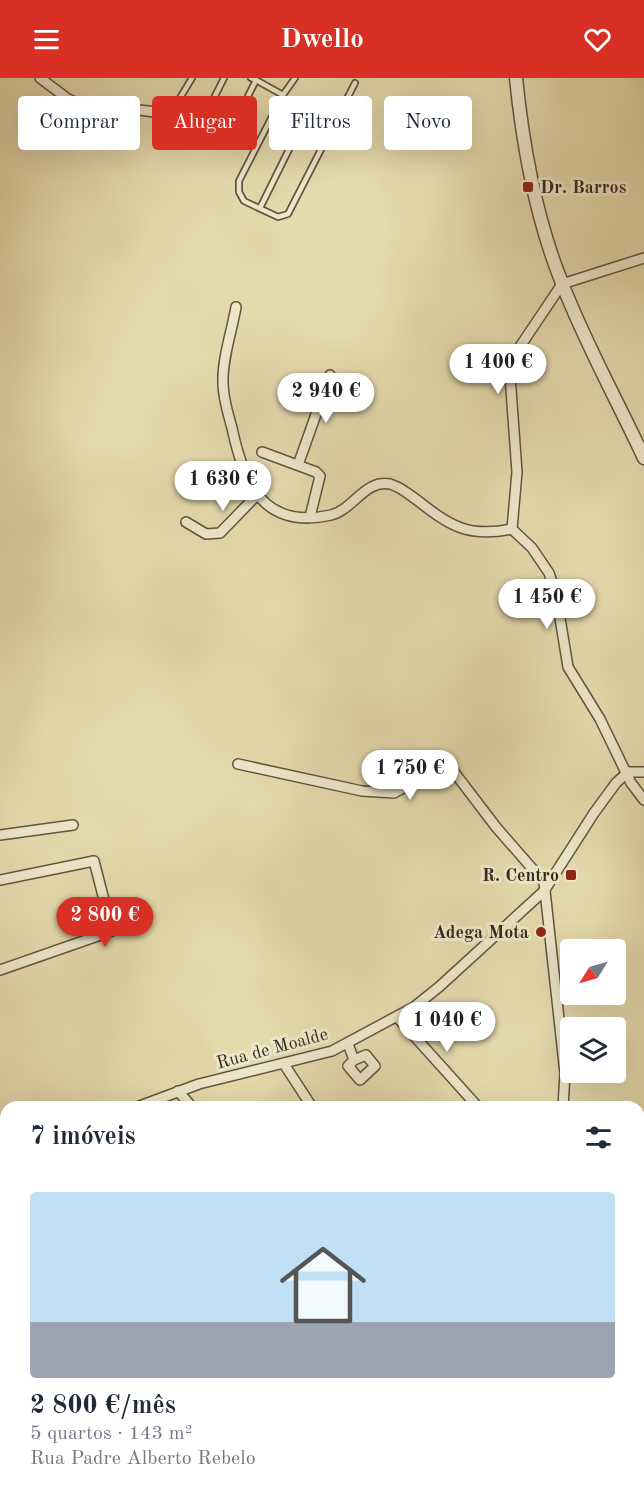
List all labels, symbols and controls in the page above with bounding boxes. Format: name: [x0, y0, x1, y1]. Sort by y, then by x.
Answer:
icon: menu: [30, 23, 63, 56]
icon: heart: [581, 23, 614, 56]
text: Dwello: [280, 26, 364, 53]
chip: Comprar: [18, 96, 140, 150]
chip: Alugar: [152, 96, 257, 150]
chip: Filtros: [269, 96, 372, 150]
chip: Novo: [384, 96, 472, 150]
place label: Dr. Barros: [540, 179, 627, 197]
marker: Dr. Barros: [521, 180, 535, 194]
pin: 1 400 €: [443, 344, 553, 395]
text: 1 400 €: [463, 353, 533, 373]
pin: 2 940 €: [271, 373, 381, 424]
text: 2 940 €: [291, 382, 361, 402]
pin: 1 630 €: [168, 461, 278, 512]
text: 1 630 €: [188, 470, 258, 490]
pin: 1 450 €: [492, 579, 602, 630]
text: 1 450 €: [512, 588, 582, 608]
pin: 1 750 €: [355, 750, 465, 801]
text: 1 750 €: [375, 759, 445, 779]
place label: R. Centro: [482, 867, 559, 885]
marker: R. Centro: [564, 868, 578, 882]
pin: 2 800 €: [50, 897, 160, 948]
text: 2 800 €: [70, 906, 140, 926]
place label: Adega Mota: [433, 924, 529, 942]
marker: Adega Mota: [534, 925, 548, 939]
north arrow: [560, 939, 626, 1005]
map controls: [560, 939, 626, 1083]
pin: 1 040 €: [392, 1002, 502, 1053]
text: 1 040 €: [412, 1011, 482, 1031]
button: layers: [560, 1017, 626, 1083]
street label: Rua de Moalde: [215, 1025, 330, 1072]
icon: filters: [582, 1121, 615, 1154]
text: 7 imóveis: [30, 1124, 136, 1150]
icon: home: [269, 1231, 377, 1339]
text: 2 800 €/mês: [30, 1393, 176, 1419]
text: 5 quartos · 143 m²: [30, 1424, 192, 1444]
text: Rua Padre Alberto Rebelo: [30, 1449, 256, 1469]

